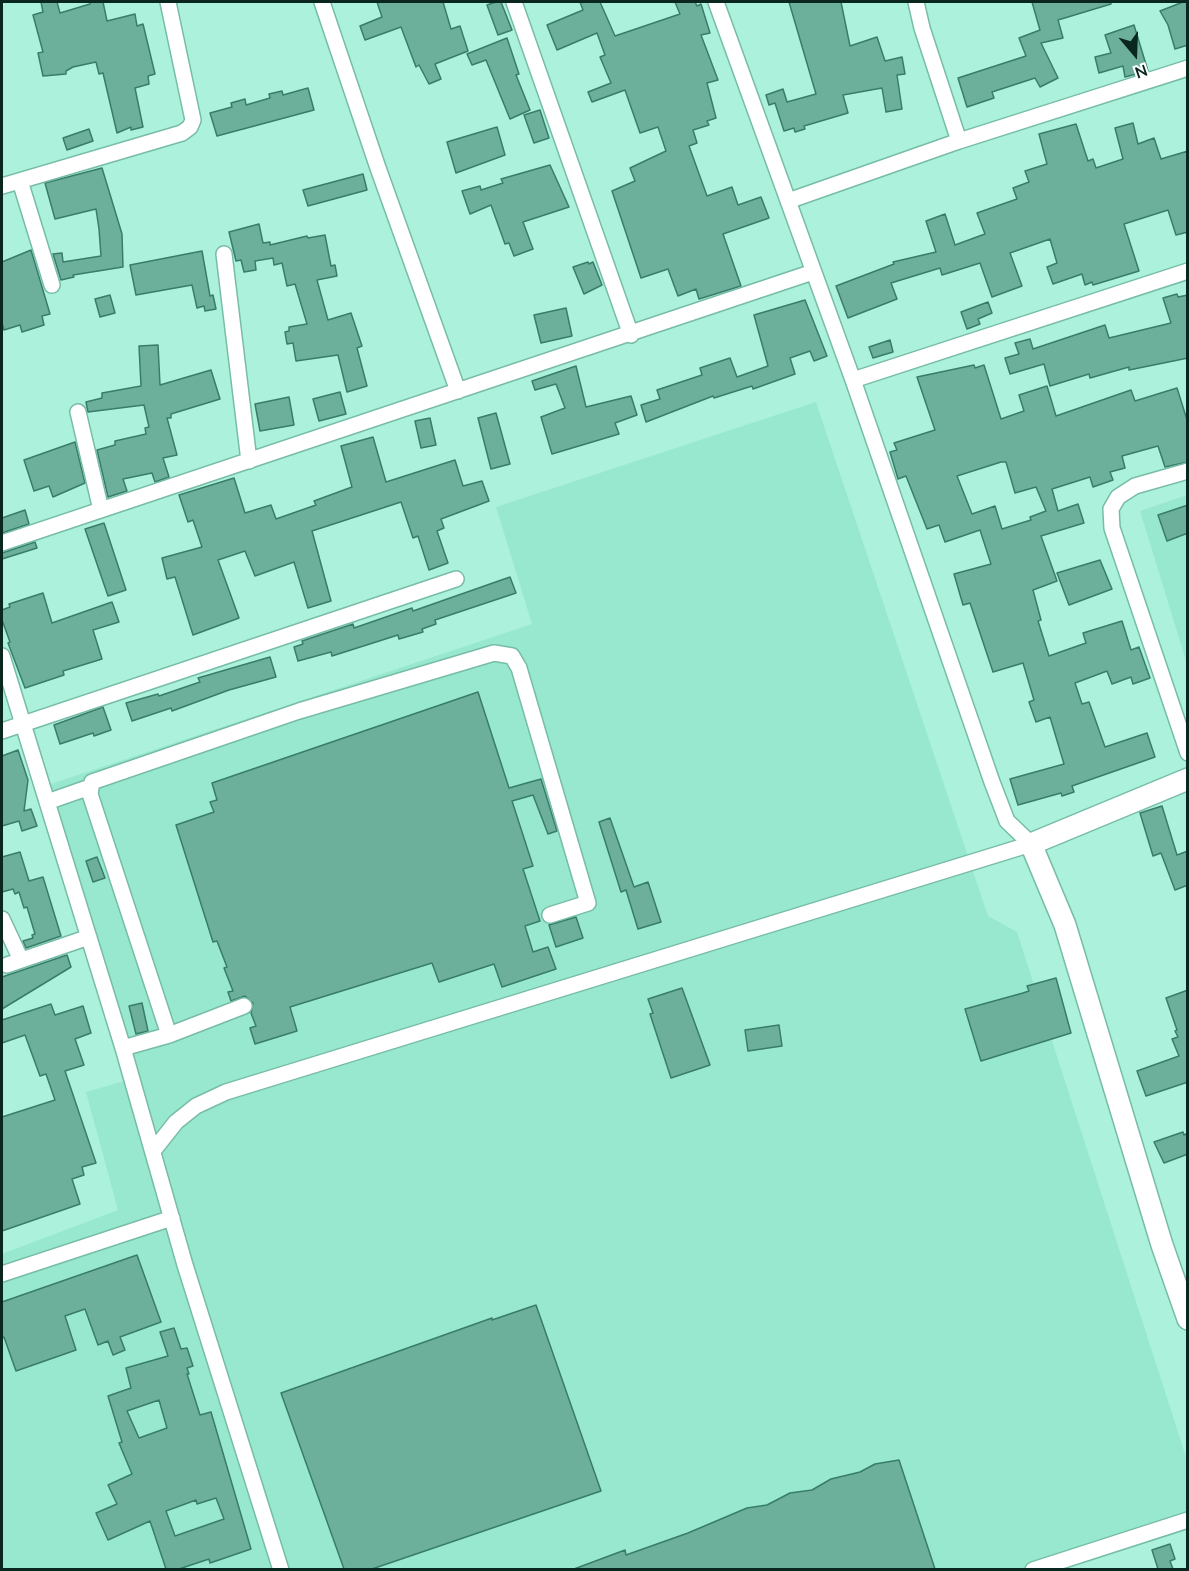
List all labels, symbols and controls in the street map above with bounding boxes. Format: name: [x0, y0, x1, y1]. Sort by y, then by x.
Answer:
north arrow: [1105, 24, 1165, 84]
text: N: [1132, 59, 1150, 83]

